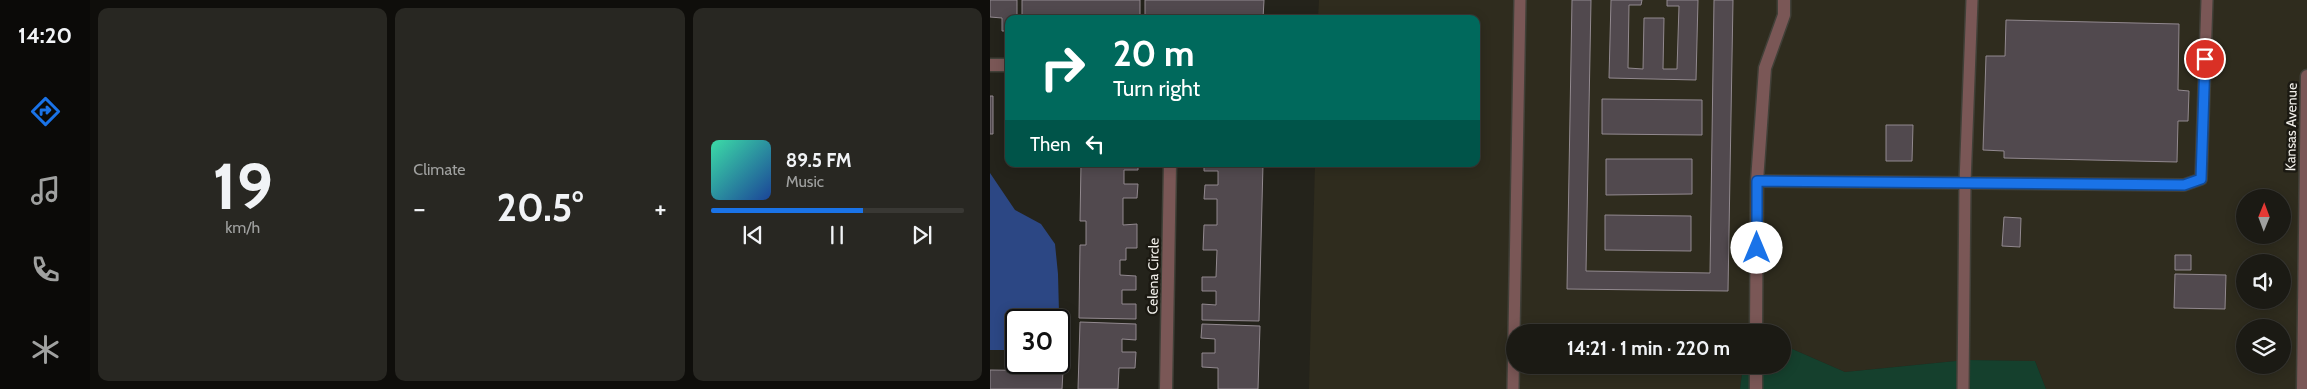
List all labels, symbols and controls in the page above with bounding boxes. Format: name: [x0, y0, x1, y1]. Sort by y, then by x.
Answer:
text: 14:20: [18, 22, 72, 49]
text: 20 m: [1113, 32, 1195, 75]
icon: right: [1030, 35, 1095, 100]
pin: [2184, 38, 2226, 80]
icon: arrive: [2191, 45, 2219, 73]
text: Turn right: [1113, 75, 1200, 102]
street label: Kansas Avenue: [2281, 83, 2301, 171]
icon: directions: [28, 94, 63, 129]
icon: left: [1081, 130, 1109, 158]
text: Then: [1030, 133, 1071, 156]
text: 19: [212, 146, 273, 225]
text: 89.5 FM: [786, 149, 852, 172]
text: Climate: [413, 160, 465, 179]
text: Music: [786, 172, 824, 191]
icon: music: [28, 173, 63, 208]
text: 20.5°: [497, 184, 583, 231]
north arrow: [2236, 189, 2291, 244]
map controls: [2236, 189, 2291, 374]
text: −: [413, 191, 426, 225]
text: +: [654, 191, 667, 225]
text: km/h: [225, 218, 260, 237]
icon: previous: [739, 221, 767, 249]
icon: pause: [823, 221, 851, 249]
icon: next: [908, 221, 936, 249]
position arrow: [1730, 221, 1782, 273]
street label: Celena Circle: [1143, 237, 1163, 315]
icon: phone: [28, 252, 63, 287]
button: sound: [2236, 254, 2291, 309]
speed limit sign: 30: [1005, 309, 1070, 374]
button: layers: [2236, 319, 2291, 374]
icon: climate: [28, 332, 63, 367]
text: 14:21 · 1 min · 220 m: [1567, 337, 1730, 360]

